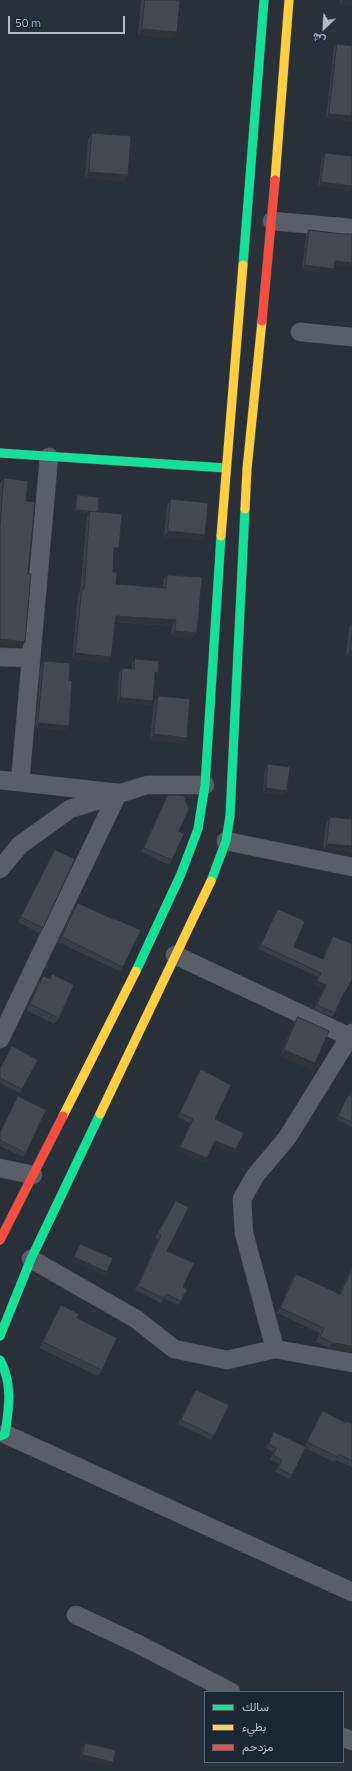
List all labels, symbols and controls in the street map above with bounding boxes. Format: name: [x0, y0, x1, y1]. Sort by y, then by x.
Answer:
scale bar: [10, 8, 127, 34]
north arrow: [304, 8, 344, 48]
text: 50 m: [15, 13, 41, 32]
text: ش: [310, 29, 328, 49]
legend: [204, 1691, 344, 1763]
text: سالك: [242, 1697, 269, 1716]
text: بطيء: [242, 1717, 266, 1736]
text: مزدحم: [242, 1737, 273, 1756]

